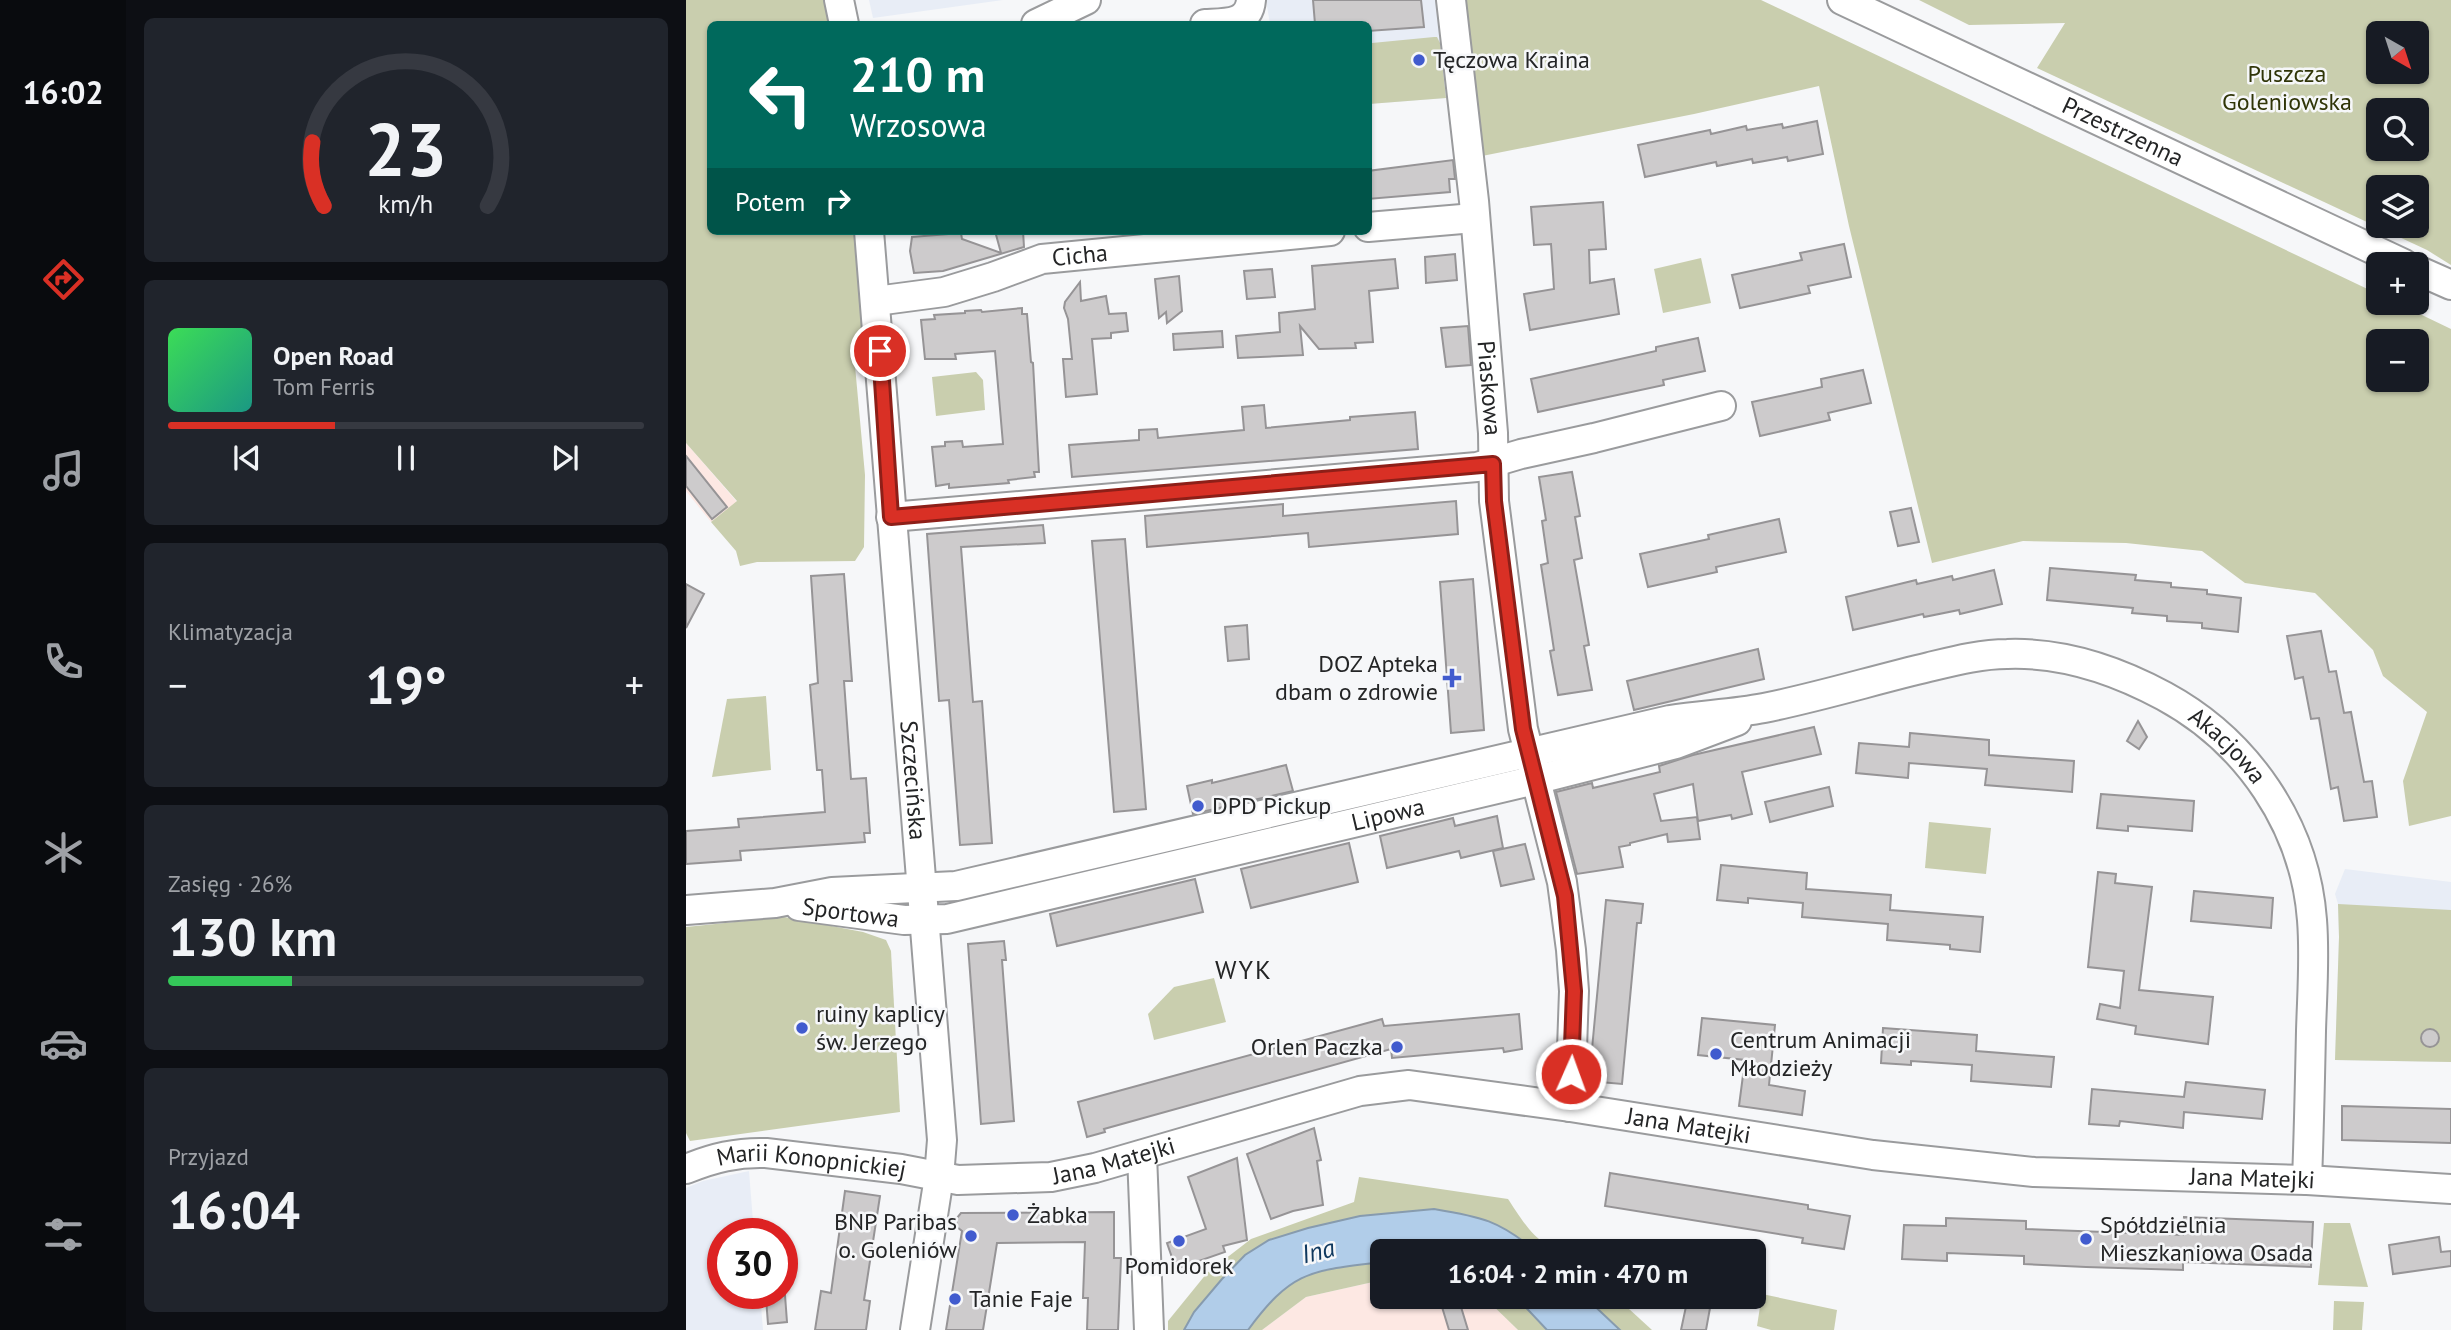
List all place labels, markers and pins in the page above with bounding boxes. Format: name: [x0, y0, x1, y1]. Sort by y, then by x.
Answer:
place label: Tęczowa Kraina: [1433, 44, 1590, 75]
marker: Tęczowa Kraina: [1411, 52, 1427, 68]
pin: [850, 321, 910, 381]
place label: DOZ Apteka dbam o zdrowie: [1275, 648, 1438, 707]
marker: DOZ Apteka dbam o zdrowie: [1444, 670, 1460, 686]
place label: DPD Pickup: [1212, 790, 1331, 821]
marker: DPD Pickup: [1190, 798, 1206, 814]
place label: ruiny kaplicy św. Jerzego: [816, 998, 945, 1057]
marker: ruiny kaplicy św. Jerzego: [794, 1020, 810, 1036]
place label: Centrum Animacji Młodzieży: [1730, 1024, 1911, 1083]
place label: Orlen Paczka: [1251, 1031, 1383, 1062]
marker: Orlen Paczka: [1389, 1039, 1405, 1055]
marker: Centrum Animacji Młodzieży: [1708, 1046, 1724, 1062]
place label: Żabka: [1027, 1199, 1088, 1230]
place label: BNP Paribas o. Goleniów: [834, 1206, 957, 1265]
marker: Żabka: [1005, 1207, 1021, 1223]
place label: Spółdzielnia Mieszkaniowa Osada: [2100, 1209, 2313, 1268]
marker: BNP Paribas o. Goleniów: [963, 1228, 979, 1244]
marker: Spółdzielnia Mieszkaniowa Osada: [2078, 1231, 2094, 1247]
marker: Pomidorek: [1171, 1233, 1187, 1249]
place label: Pomidorek: [1125, 1250, 1234, 1281]
place label: Tanie Faje: [969, 1283, 1073, 1314]
marker: Tanie Faje: [947, 1291, 963, 1307]

